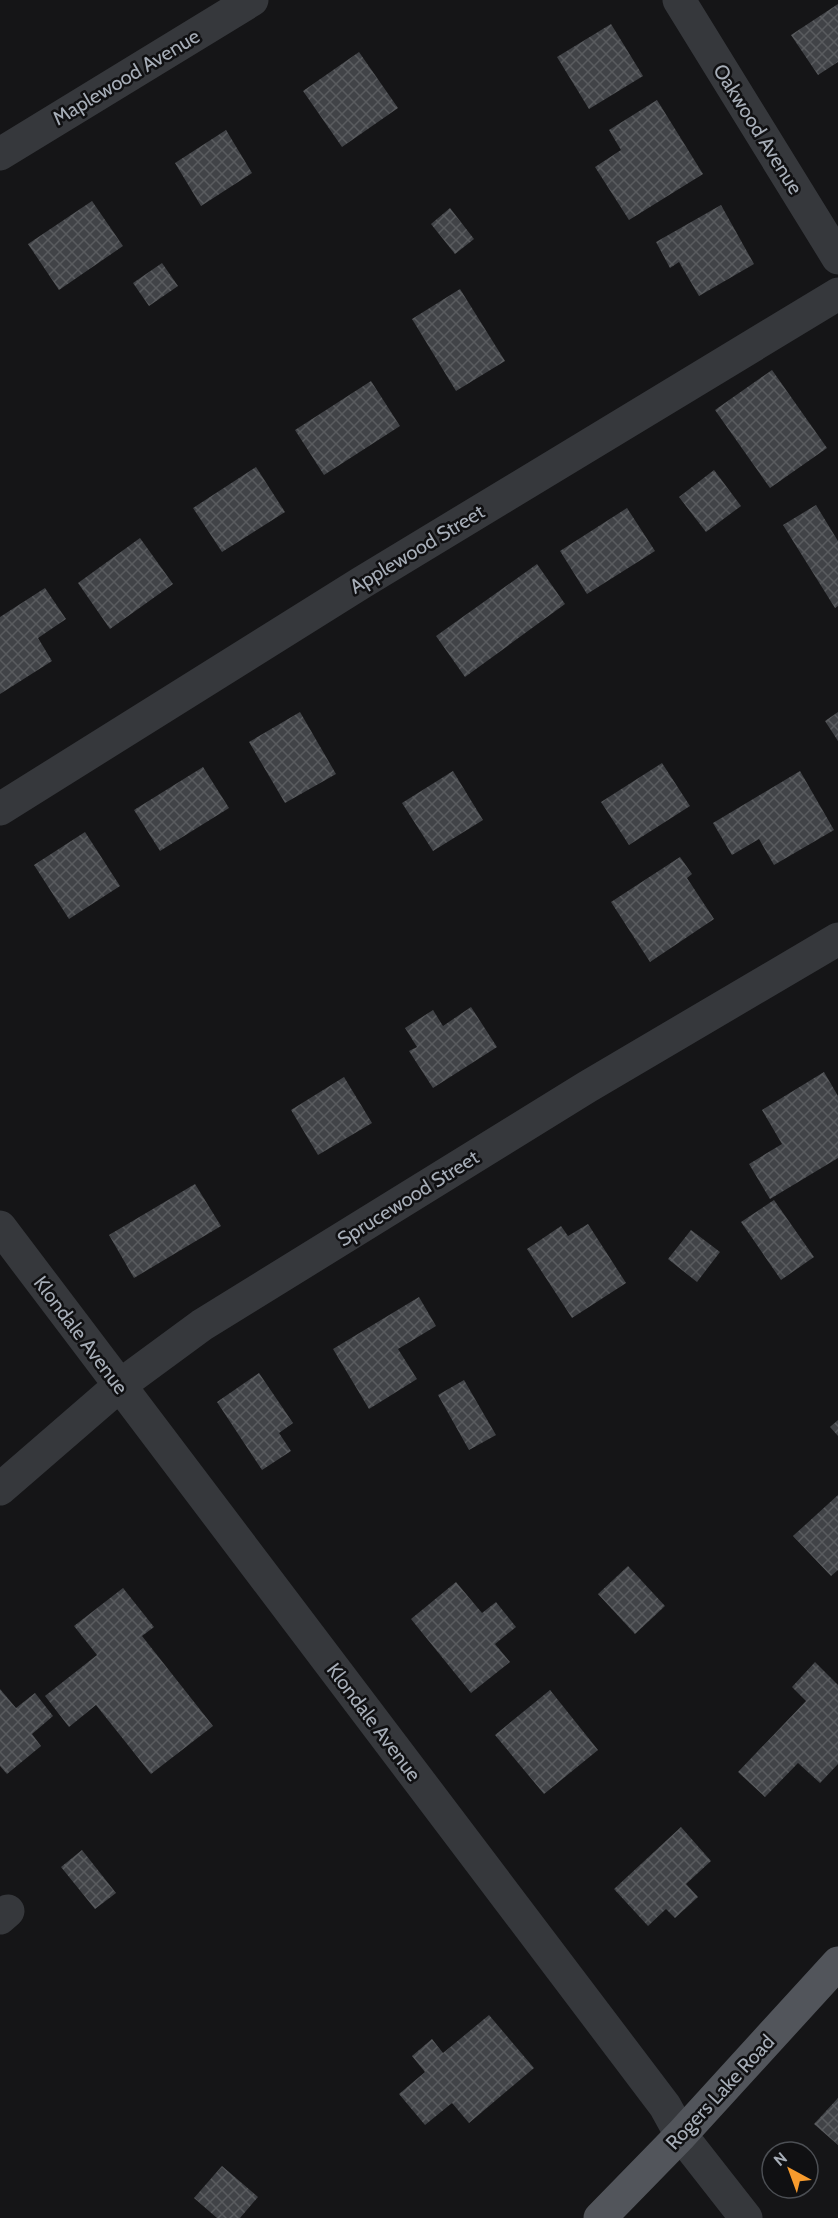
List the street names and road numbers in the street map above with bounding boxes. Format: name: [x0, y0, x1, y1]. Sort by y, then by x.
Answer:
street label: Maplewood Avenue: [48, 24, 204, 130]
street label: Oakwood Avenue: [708, 59, 808, 199]
street label: Applewood Street: [345, 499, 489, 599]
street label: Sprucewood Street: [333, 1145, 483, 1251]
street label: Klondale Avenue: [29, 1271, 133, 1399]
street label: Klondale Avenue: [322, 1658, 426, 1786]
street label: Rogers Lake Road: [661, 2030, 779, 2154]

